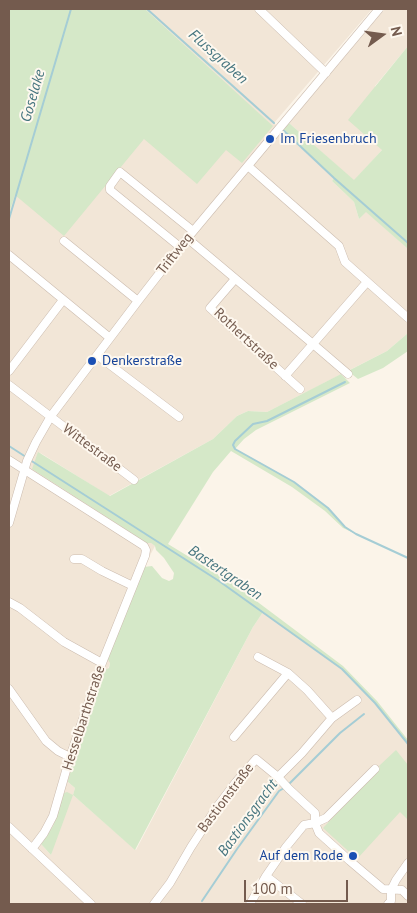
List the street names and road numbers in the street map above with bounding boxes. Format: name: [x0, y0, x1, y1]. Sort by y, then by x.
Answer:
street label: Triftweg: [153, 230, 197, 278]
street label: Rothertstraße: [210, 305, 282, 373]
street label: Wittestraße: [59, 420, 125, 476]
street label: Hesselbarthstraße: [59, 663, 109, 773]
street label: Bastionstraße: [194, 760, 258, 836]

